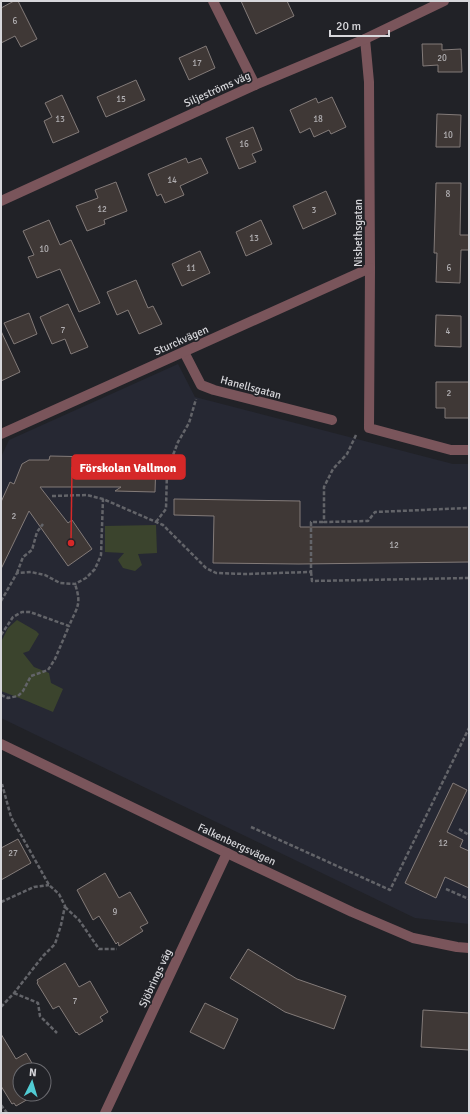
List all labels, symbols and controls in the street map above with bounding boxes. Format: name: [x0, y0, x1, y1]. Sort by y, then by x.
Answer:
scale bar: [330, 12, 389, 38]
house number: 6: [13, 16, 18, 27]
text: 20 m: [336, 19, 361, 34]
house number: 20: [437, 53, 447, 64]
house number: 17: [192, 58, 202, 69]
street label: Siljeströms väg: [182, 69, 253, 110]
house number: 15: [116, 94, 126, 105]
house number: 13: [55, 114, 65, 125]
house number: 18: [313, 114, 323, 125]
house number: 10: [443, 130, 453, 141]
house number: 16: [239, 139, 249, 150]
house number: 14: [167, 175, 177, 186]
house number: 8: [446, 189, 451, 200]
street label: Nisbethsgatan: [352, 199, 365, 267]
house number: 12: [97, 204, 107, 215]
house number: 3: [312, 205, 317, 216]
house number: 13: [249, 233, 259, 244]
house number: 10: [39, 244, 49, 255]
house number: 11: [186, 263, 196, 274]
house number: 6: [447, 263, 452, 274]
street label: Sturckvägen: [152, 323, 211, 358]
house number: 7: [61, 325, 66, 336]
house number: 4: [446, 326, 451, 337]
street label: Hanellsgatan: [219, 373, 283, 402]
house number: 2: [447, 388, 452, 399]
callout: Förskolan Vallmon: [72, 455, 185, 479]
text: Förskolan Vallmon: [80, 461, 177, 476]
house number: 2: [12, 511, 17, 522]
house number: 12: [389, 540, 399, 551]
street label: Falkenbergsvägen: [196, 821, 278, 868]
house number: 12: [438, 838, 448, 849]
house number: 27: [8, 848, 18, 859]
house number: 9: [113, 907, 118, 918]
street label: Sjöbrings väg: [136, 947, 175, 1010]
house number: 7: [73, 996, 78, 1007]
north arrow: [12, 1062, 52, 1102]
text: N: [28, 1066, 37, 1079]

